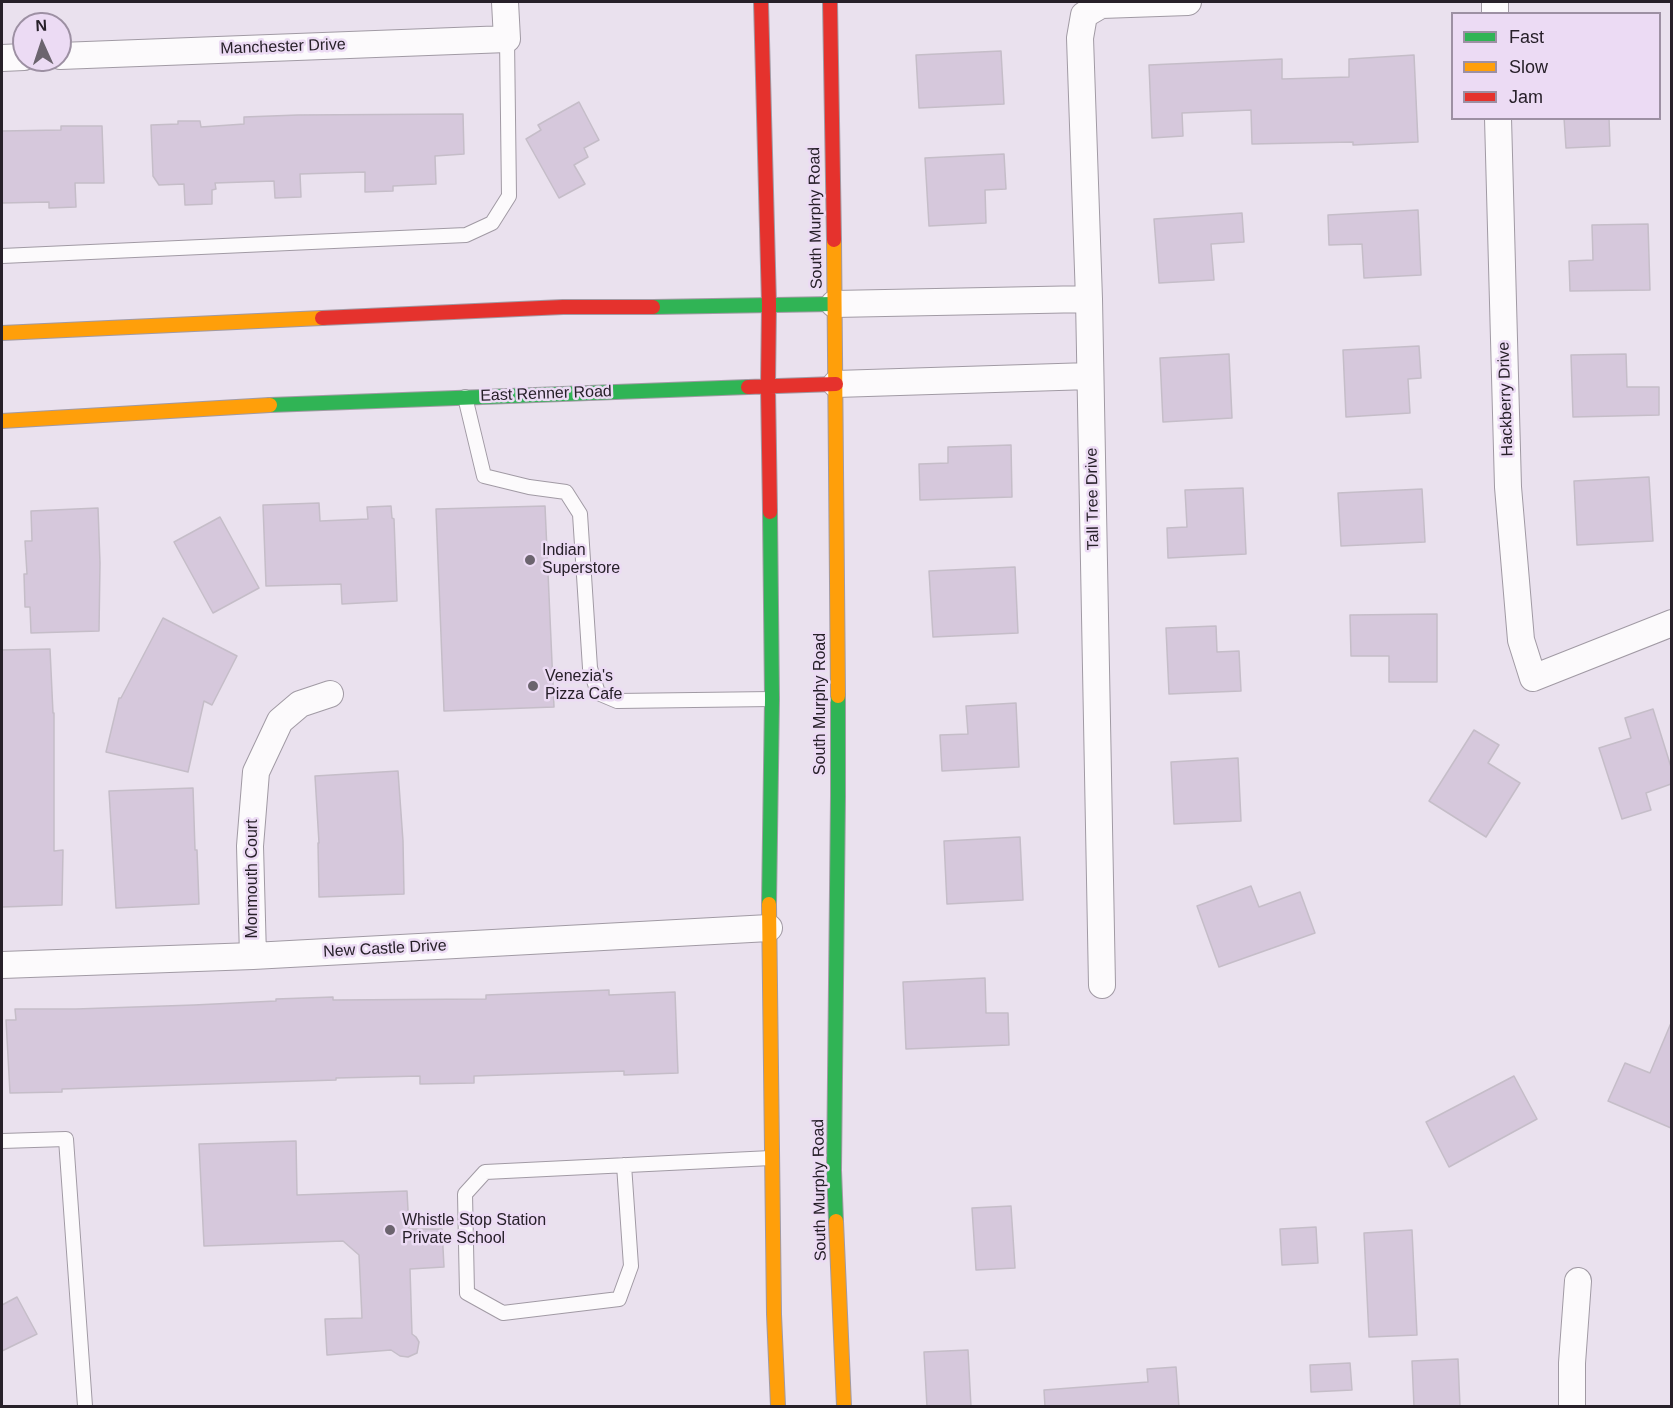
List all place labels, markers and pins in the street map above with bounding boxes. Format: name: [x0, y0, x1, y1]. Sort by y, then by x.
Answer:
place label: Indian Superstore: [542, 541, 620, 579]
marker: Indian Superstore: [523, 553, 537, 567]
place label: Venezia's Pizza Cafe: [545, 667, 622, 705]
marker: Venezia's Pizza Cafe: [526, 679, 540, 693]
place label: Whistle Stop Station Private School: [402, 1211, 546, 1249]
marker: Whistle Stop Station Private School: [383, 1223, 397, 1237]

